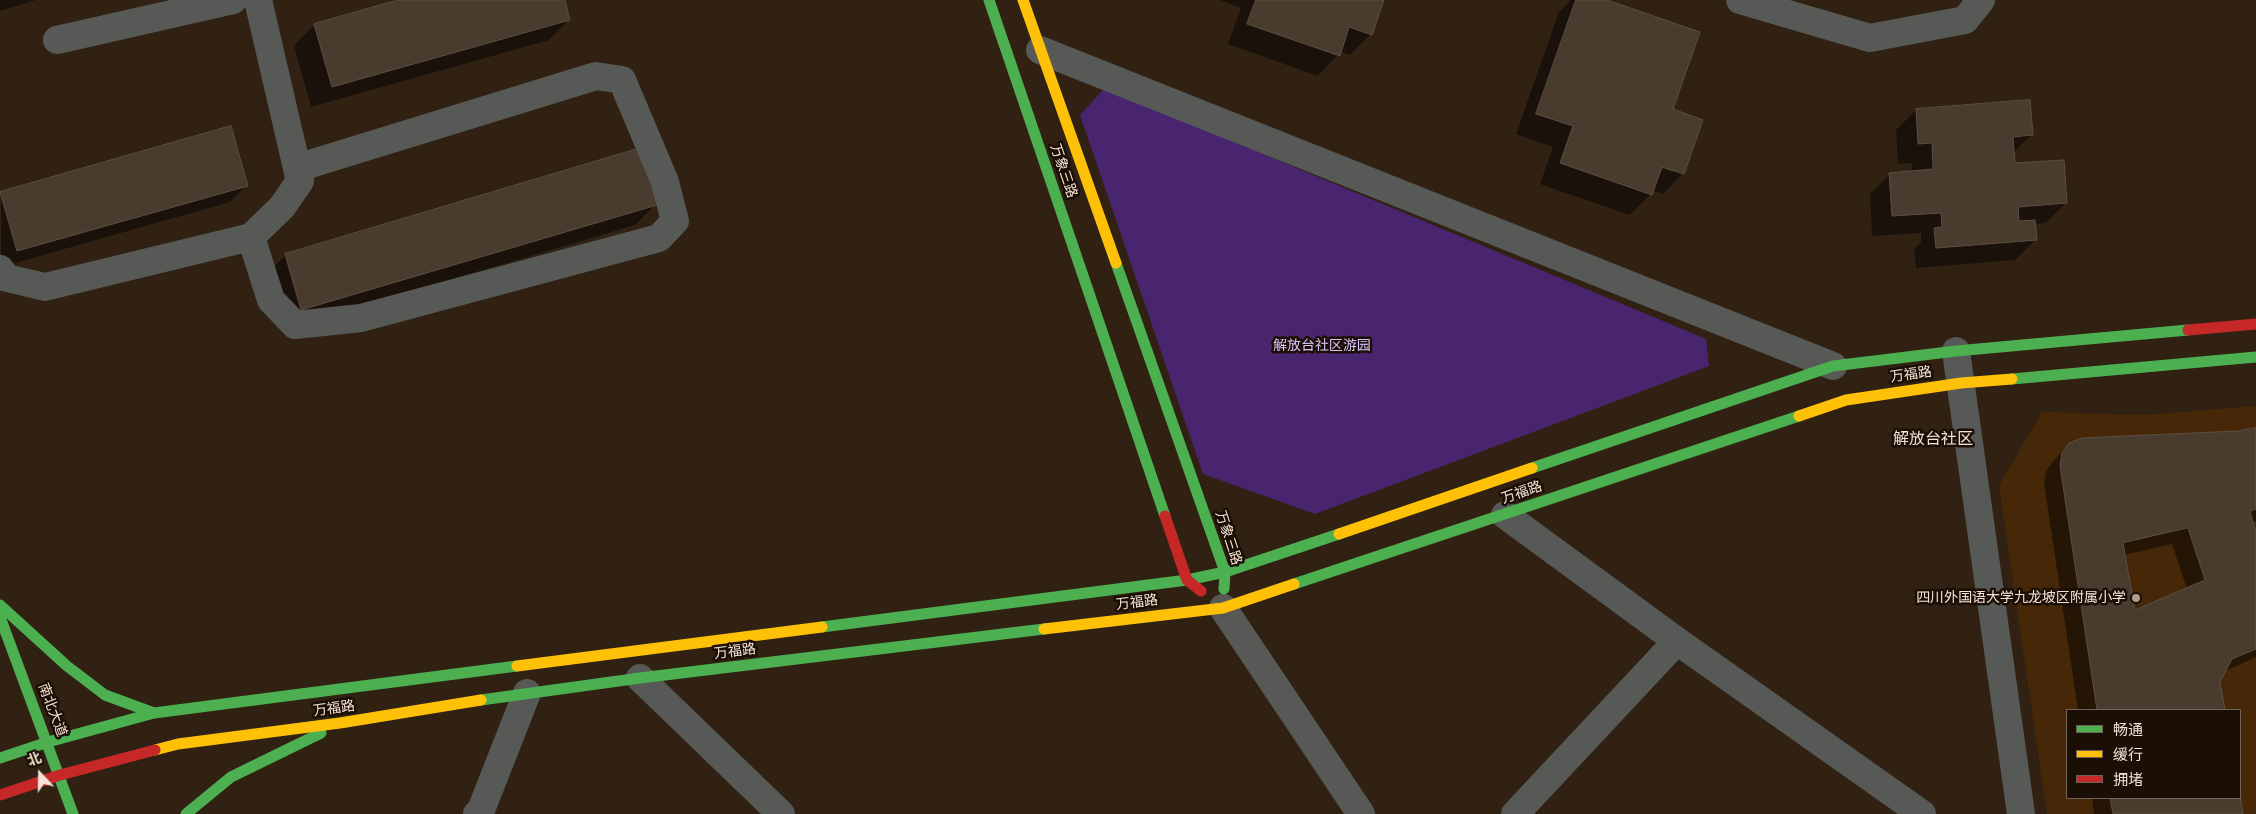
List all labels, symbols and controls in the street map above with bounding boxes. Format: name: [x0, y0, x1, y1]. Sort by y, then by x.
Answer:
street label: 万象三路: [1046, 142, 1080, 200]
park label: 解放台社区游园: [1273, 338, 1371, 354]
street label: 万福路: [1889, 364, 1933, 386]
district label: 解放台社区: [1893, 430, 1973, 450]
street label: 万福路: [1499, 478, 1545, 508]
street label: 万象三路: [1211, 509, 1245, 567]
place label: 四川外国语大学九龙坡区附属小学: [1916, 590, 2126, 606]
street label: 万福路: [1115, 592, 1159, 614]
marker: 四川外国语大学九龙坡区附属小学: [2130, 592, 2142, 604]
street label: 万福路: [713, 641, 757, 663]
street label: 南北大道: [34, 681, 70, 739]
street label: 万福路: [312, 698, 356, 720]
legend: [2066, 709, 2241, 799]
text: 畅通: [2113, 721, 2143, 739]
text: 缓行: [2113, 746, 2143, 764]
north arrow: [15, 749, 65, 799]
text: 北: [25, 749, 44, 770]
text: 拥堵: [2113, 771, 2143, 789]

